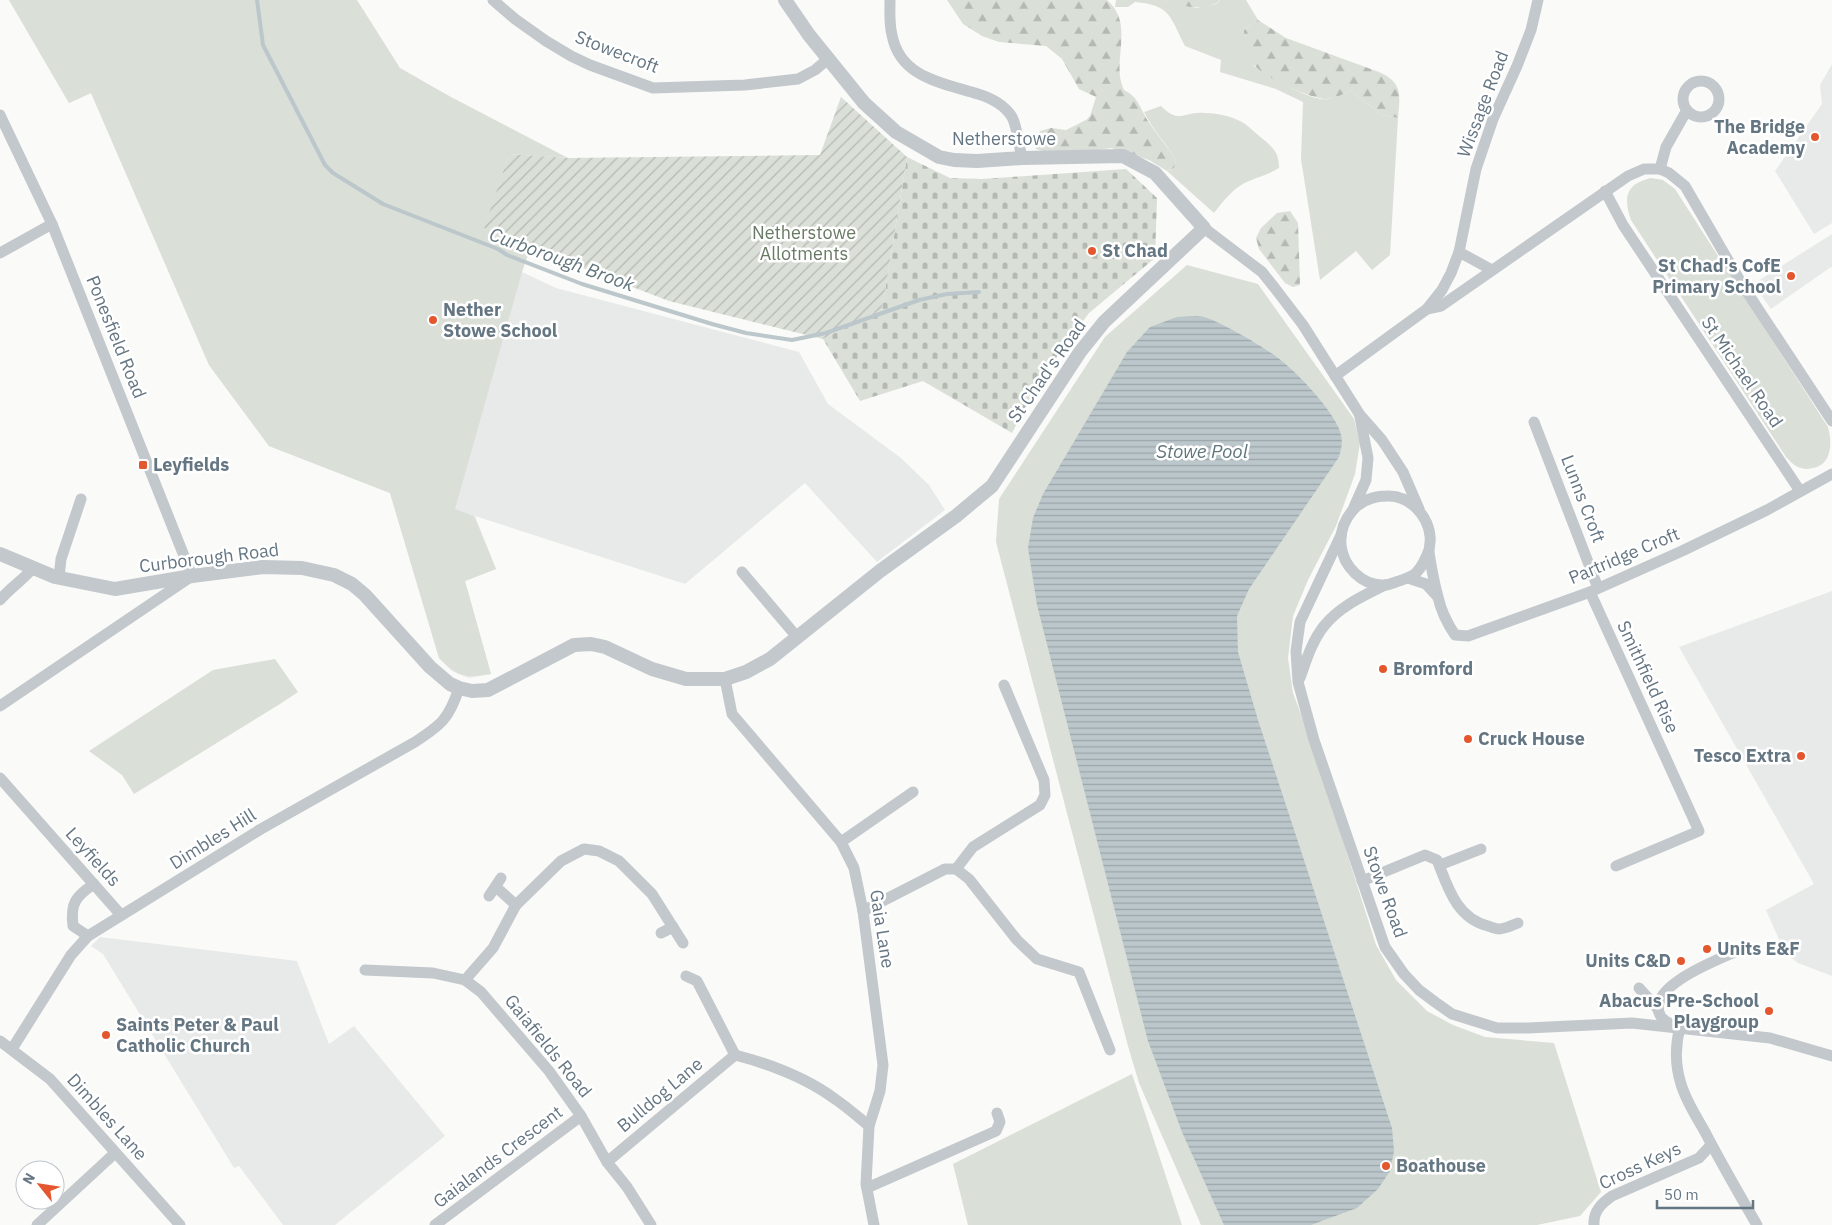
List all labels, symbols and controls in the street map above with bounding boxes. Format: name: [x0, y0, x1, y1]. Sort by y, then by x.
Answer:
street label: Stowecroft: [572, 25, 662, 78]
street label: Wissage Road: [1452, 47, 1513, 160]
place label: The Bridge Academy: [1714, 115, 1805, 159]
street label: Netherstowe: [952, 127, 1056, 150]
marker: The Bridge Academy: [1809, 131, 1821, 143]
park label: Netherstowe Allotments: [752, 221, 856, 265]
water label: Curborough Brook: [486, 222, 639, 297]
place label: St Chad: [1102, 239, 1168, 262]
marker: St Chad: [1086, 245, 1098, 257]
place label: St Chad's CofE Primary School: [1652, 254, 1782, 298]
marker: St Chad's CofE Primary School: [1785, 270, 1797, 282]
street label: Ponesfield Road: [81, 272, 152, 402]
place label: Nether Stowe School: [443, 298, 558, 342]
street label: St Michael Road: [1697, 312, 1788, 432]
marker: Nether Stowe School: [427, 314, 439, 326]
street label: St Chad's Road: [1002, 314, 1091, 427]
water label: Stowe Pool: [1156, 439, 1248, 463]
street label: Lunns Croft: [1556, 452, 1611, 546]
place label: Leyfields: [153, 453, 229, 476]
marker: Leyfields: [137, 459, 149, 471]
street label: Partridge Croft: [1565, 522, 1683, 589]
street label: Curborough Road: [138, 538, 280, 577]
street label: Smithfield Rise: [1612, 617, 1685, 737]
place label: Bromford: [1393, 657, 1473, 680]
marker: Bromford: [1377, 663, 1389, 675]
place label: Cruck House: [1478, 727, 1585, 750]
marker: Cruck House: [1462, 733, 1474, 745]
place label: Tesco Extra: [1694, 744, 1791, 767]
marker: Tesco Extra: [1795, 750, 1807, 762]
street label: Dimbles Hill: [165, 803, 260, 874]
street label: Leyfields: [61, 822, 126, 891]
street label: Stowe Road: [1358, 843, 1413, 941]
street label: Gaia Lane: [865, 888, 900, 970]
place label: Units E&F: [1717, 937, 1800, 960]
marker: Units E&F: [1701, 943, 1713, 955]
place label: Units C&D: [1585, 949, 1671, 972]
marker: Units C&D: [1675, 955, 1687, 967]
street label: Gaiafields Road: [500, 989, 597, 1102]
place label: Abacus Pre-School Playgroup: [1599, 989, 1760, 1033]
marker: Abacus Pre-School Playgroup: [1763, 1005, 1775, 1017]
place label: Saints Peter & Paul Catholic Church: [116, 1013, 279, 1057]
marker: Saints Peter & Paul Catholic Church: [100, 1029, 112, 1041]
street label: Bulldog Lane: [612, 1052, 707, 1137]
street label: Dimbles Lane: [62, 1068, 153, 1165]
street label: Gaialands Crescent: [428, 1100, 567, 1213]
street label: Cross Keys: [1595, 1137, 1684, 1195]
place label: Boathouse: [1396, 1154, 1486, 1177]
north arrow: [15, 1160, 65, 1210]
marker: Boathouse: [1380, 1160, 1392, 1172]
text: N: [18, 1170, 39, 1187]
scale bar: [1657, 1178, 1753, 1210]
text: 50 m: [1664, 1185, 1699, 1204]

